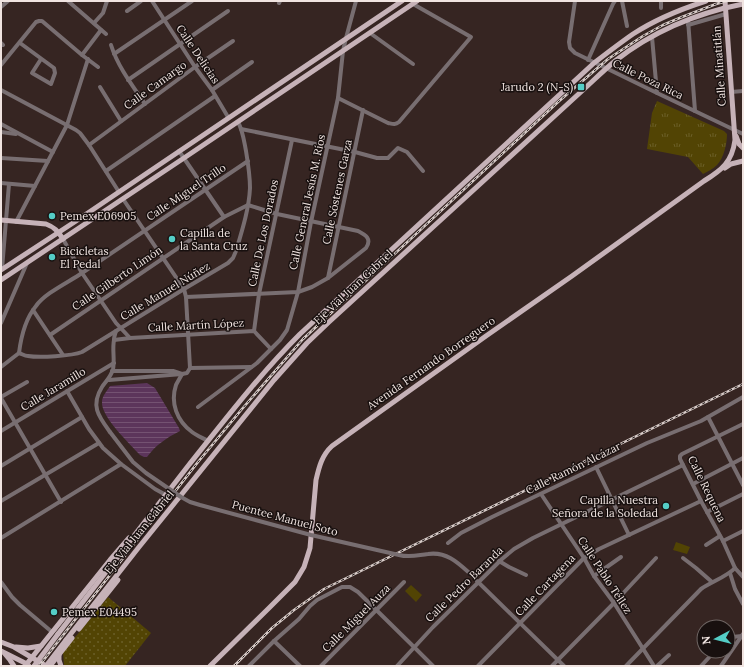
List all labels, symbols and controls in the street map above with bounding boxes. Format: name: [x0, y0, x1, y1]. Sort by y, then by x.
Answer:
street label: Calle Delicias: [173, 22, 223, 86]
street label: Calle Minatitlán: [709, 25, 729, 107]
street label: Calle Poza Rica: [610, 56, 686, 102]
street label: Calle Camargo: [121, 58, 189, 112]
place label: Jarudo 2 (N-S): [500, 80, 573, 95]
marker: Jarudo 2 (N-S): [576, 82, 586, 92]
street label: Calle General Jesús M. Ríos: [286, 133, 328, 271]
street label: Calle Sóstenes Garza: [319, 138, 355, 246]
street label: Calle Miguel Trillo: [144, 160, 228, 224]
street label: Calle De Los Dorados: [245, 178, 281, 288]
place label: Pemex E06905: [60, 209, 136, 223]
marker: Pemex E06905: [47, 211, 57, 221]
place label: Capilla de la Santa Cruz: [180, 226, 248, 253]
marker: Capilla de la Santa Cruz: [167, 234, 177, 244]
street label: Calle Gilberto Limón: [69, 242, 165, 313]
place label: Bicicletas El Pedal: [60, 244, 109, 271]
street label: Eje Vial Juan Gabriel: [310, 247, 396, 327]
marker: Bicicletas El Pedal: [47, 252, 57, 262]
street label: Calle Manuel Núñez: [118, 258, 213, 323]
street label: Avenida Fernando Borreguero: [364, 313, 498, 413]
street label: Calle Martín López: [147, 315, 245, 335]
street label: Calle Jaramillo: [18, 364, 88, 414]
street label: Calle Ramón Alcázar: [523, 439, 623, 497]
street label: Calle Requena: [685, 453, 729, 525]
street label: Eje Vial Juan Gabriel: [101, 487, 177, 577]
place label: Capilla Nuestra Señora de la Soledad: [552, 493, 658, 520]
street label: Puentee Manuel Soto: [231, 497, 339, 539]
marker: Capilla Nuestra Señora de la Soledad: [661, 501, 671, 511]
street label: Calle Pablo Téllez: [575, 534, 635, 617]
street label: Calle Pedro Baranda: [422, 543, 506, 625]
street label: Calle Cartagena: [512, 551, 578, 619]
street label: Calle Miguel Auza: [319, 581, 393, 655]
place label: Pemex E04495: [62, 605, 137, 619]
marker: Pemex E04495: [49, 607, 59, 617]
north arrow: [696, 619, 736, 659]
text: N: [699, 635, 714, 645]

